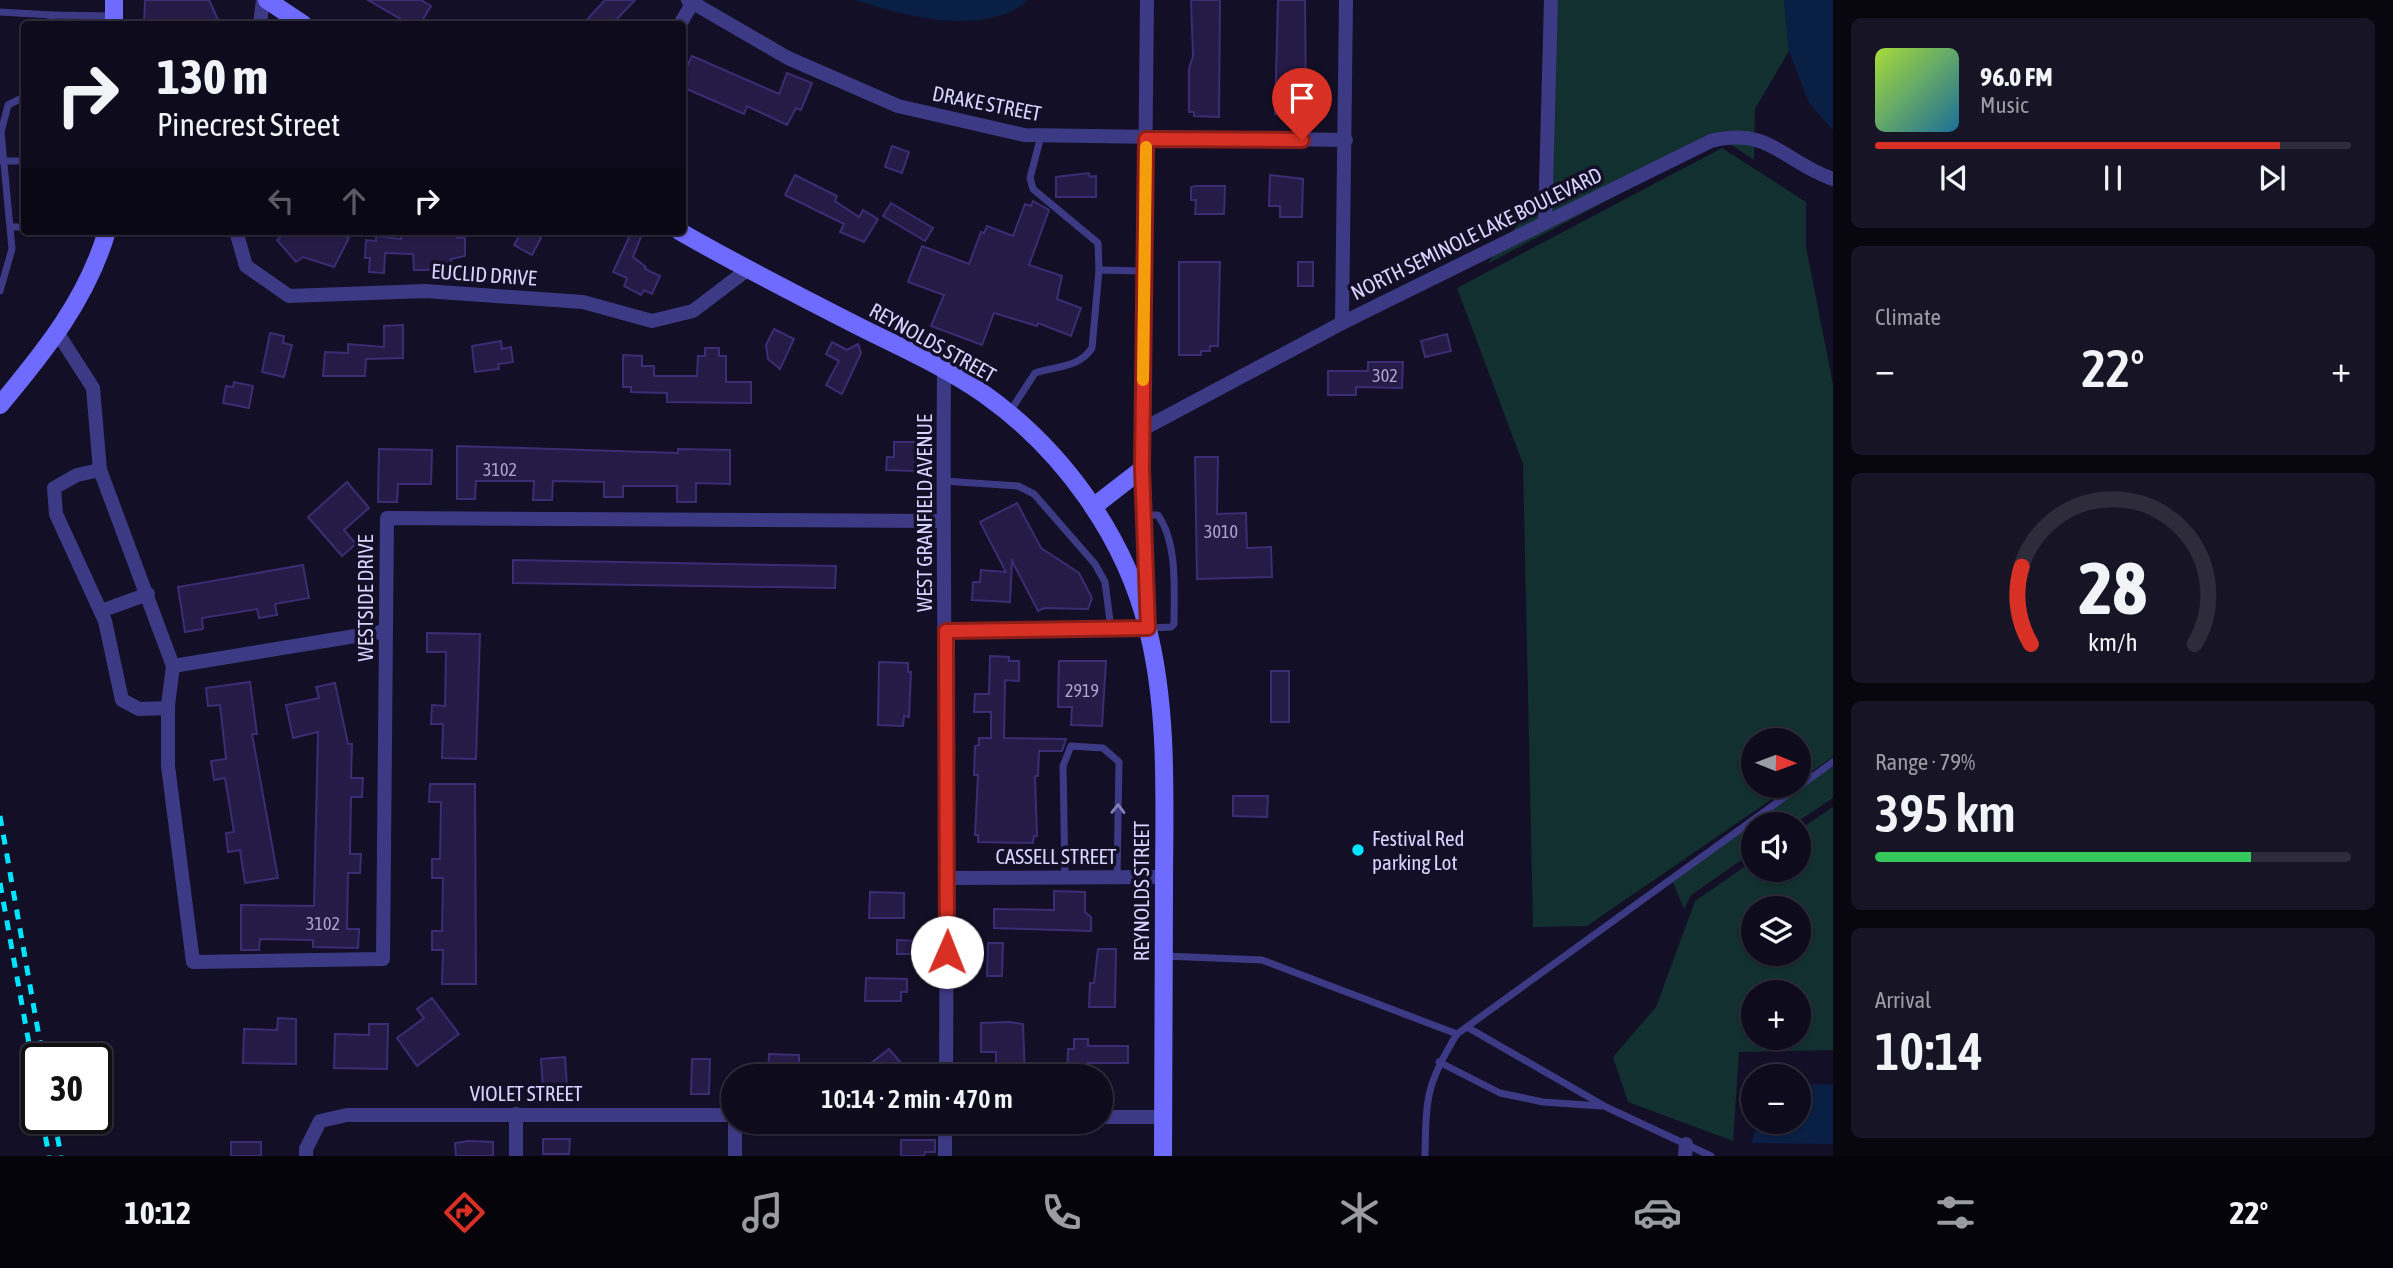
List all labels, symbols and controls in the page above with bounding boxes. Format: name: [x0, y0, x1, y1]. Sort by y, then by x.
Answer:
text: 130 m: [157, 48, 268, 104]
icon: right: [42, 49, 133, 140]
text: 96.0 FM: [1980, 62, 2053, 92]
pin: [1272, 68, 1332, 140]
icon: arrive: [1283, 79, 1321, 117]
street label: DRAKE STREET: [931, 81, 1043, 125]
text: Music: [1980, 92, 2028, 118]
text: Pinecrest Street: [157, 106, 340, 143]
icon: previous: [1935, 159, 1973, 197]
icon: pause: [2094, 159, 2132, 197]
icon: next: [2253, 159, 2291, 197]
street label: NORTH SEMINOLE LAKE BOULEVARD: [1347, 162, 1605, 304]
icon: left: [262, 182, 300, 220]
icon: ahead: [335, 182, 373, 220]
icon: right: [408, 182, 446, 220]
street label: EUCLID DRIVE: [430, 258, 538, 290]
street label: REYNOLDS STREET: [866, 297, 1000, 387]
text: Climate: [1875, 304, 1941, 330]
text: 22°: [2081, 338, 2145, 398]
text: −: [1875, 347, 1895, 390]
text: +: [2331, 347, 2351, 390]
house number: 302: [1372, 365, 1398, 386]
street label: WEST GRANFIELD AVENUE: [912, 414, 936, 612]
house number: 3102: [483, 459, 517, 480]
house number: 3010: [1204, 521, 1238, 542]
street label: WESTSIDE DRIVE: [353, 535, 377, 661]
text: 28: [2079, 546, 2147, 629]
text: km/h: [2088, 628, 2138, 656]
house number: 2919: [1065, 680, 1099, 701]
north arrow: [1741, 728, 1811, 798]
map controls: [1741, 728, 1811, 1134]
text: Range · 79%: [1875, 749, 1975, 775]
text: 395 km: [1875, 783, 2016, 843]
one-way arrow: [1110, 803, 1126, 813]
button: sound: [1741, 812, 1811, 882]
street label: REYNOLDS STREET: [1129, 821, 1153, 961]
place label: Festival Red parking Lot: [1372, 826, 1464, 874]
marker: Festival Red parking Lot: [1350, 842, 1366, 858]
street label: CASSELL STREET: [995, 844, 1117, 868]
button: layers: [1741, 896, 1811, 966]
house number: 3102: [306, 913, 340, 934]
position arrow: [910, 915, 984, 989]
button: +: [1741, 980, 1811, 1050]
text: Arrival: [1875, 987, 1931, 1013]
text: 10:14: [1875, 1021, 1983, 1081]
speed limit sign: 30: [21, 1043, 112, 1134]
button: −: [1741, 1064, 1811, 1134]
street label: VIOLET STREET: [470, 1081, 582, 1105]
text: 10:14 · 2 min · 470 m: [821, 1084, 1013, 1114]
icon: directions: [440, 1188, 489, 1237]
icon: music: [738, 1188, 787, 1237]
icon: phone: [1037, 1188, 1086, 1237]
icon: climate: [1335, 1188, 1384, 1237]
icon: car: [1633, 1188, 1682, 1237]
icon: filters: [1931, 1188, 1980, 1237]
text: 10:12: [125, 1194, 191, 1231]
text: 22°: [2229, 1194, 2268, 1231]

